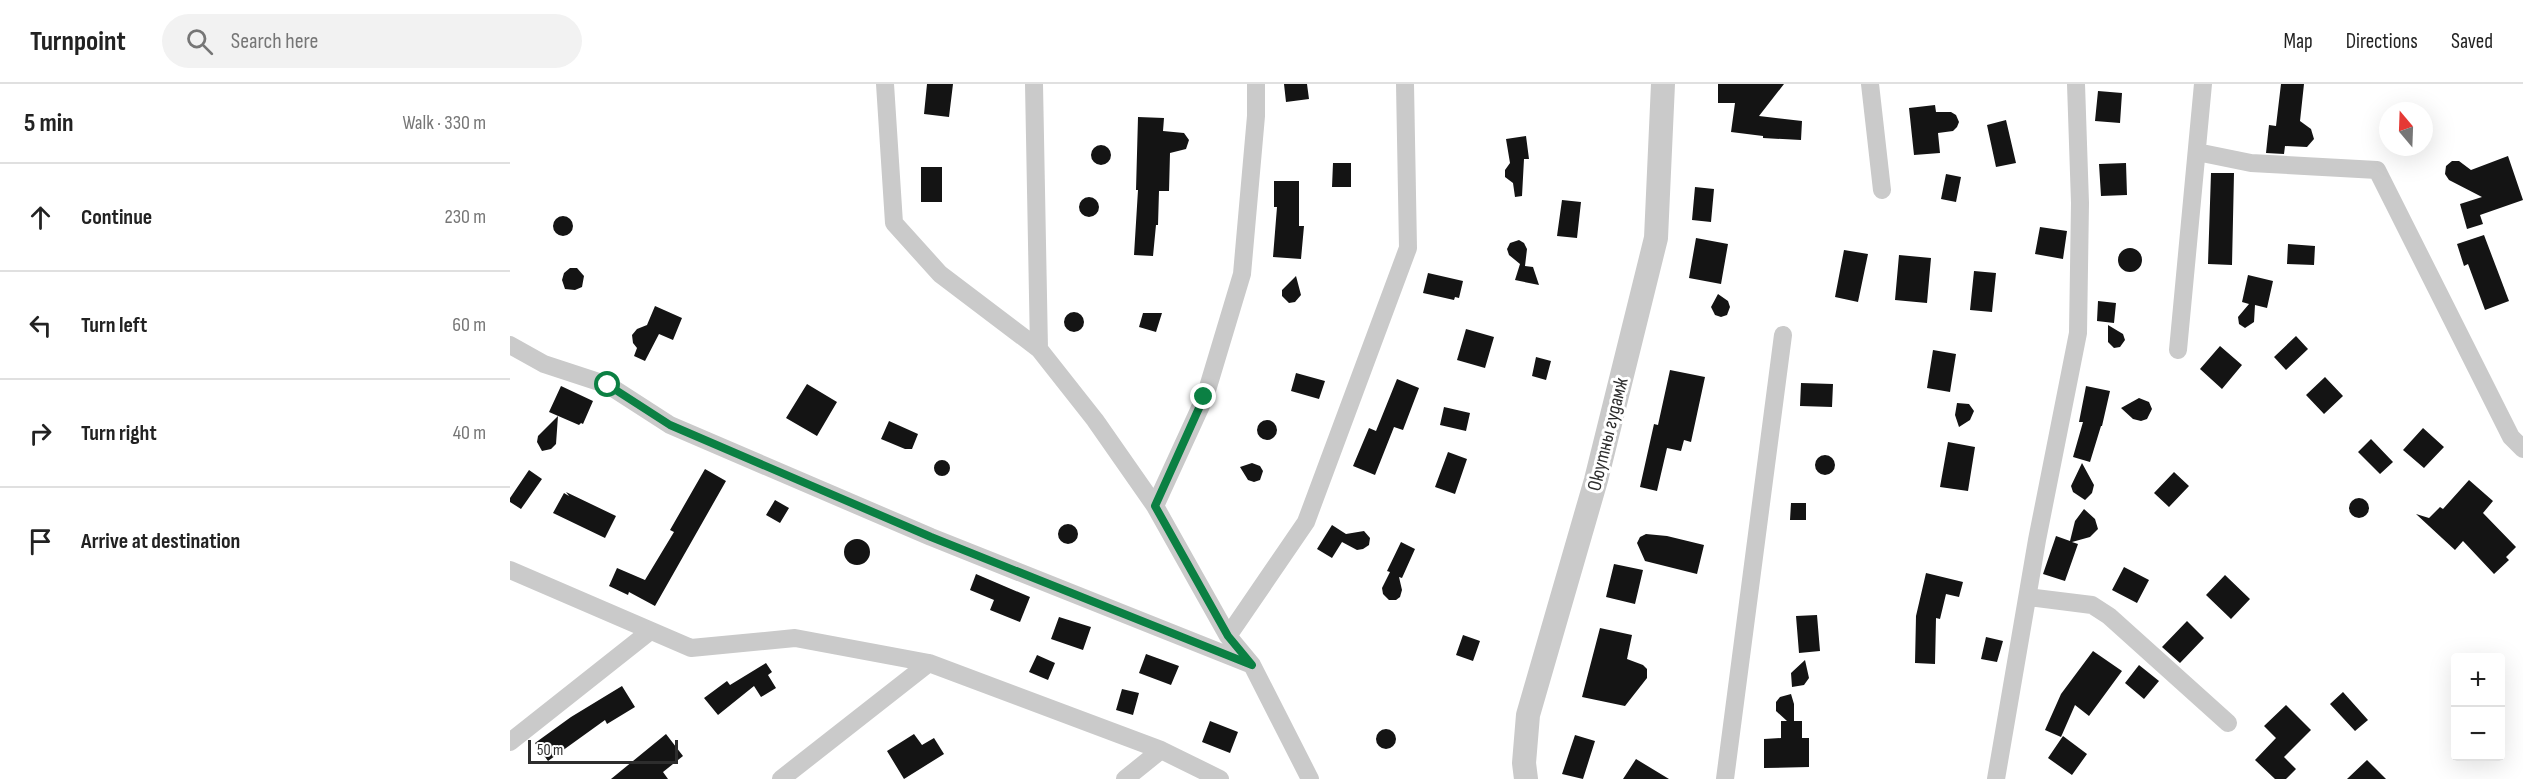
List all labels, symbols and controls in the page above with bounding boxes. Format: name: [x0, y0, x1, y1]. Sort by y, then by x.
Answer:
search box: [162, 14, 582, 68]
text: Turnpoint: [30, 25, 126, 58]
icon: search: [183, 25, 216, 58]
text: Search here: [231, 28, 318, 55]
text: Map: [2283, 29, 2313, 54]
text: Directions: [2346, 29, 2418, 54]
text: Saved: [2451, 29, 2493, 54]
north arrow: [2379, 102, 2433, 156]
text: 5 min: [24, 108, 74, 139]
text: Walk · 330 m: [402, 111, 486, 135]
icon: ahead: [24, 201, 57, 234]
text: Continue: [81, 204, 152, 231]
text: 230 m: [444, 205, 486, 229]
icon: left: [24, 309, 57, 342]
text: Turn left: [81, 312, 147, 339]
text: 60 m: [452, 313, 486, 337]
route start: [594, 371, 620, 397]
street label: Оюутны гудамж: [1582, 375, 1634, 493]
route end: [1190, 383, 1216, 409]
icon: right: [24, 417, 57, 450]
text: Turn right: [81, 420, 157, 447]
text: 40 m: [453, 421, 486, 445]
icon: arrive: [24, 525, 57, 558]
text: Arrive at destination: [81, 528, 240, 555]
map controls: [2451, 653, 2505, 761]
button: +: [2451, 653, 2505, 707]
button: −: [2451, 707, 2505, 761]
scale bar: [528, 737, 678, 764]
text: 50 m: [537, 741, 563, 760]

